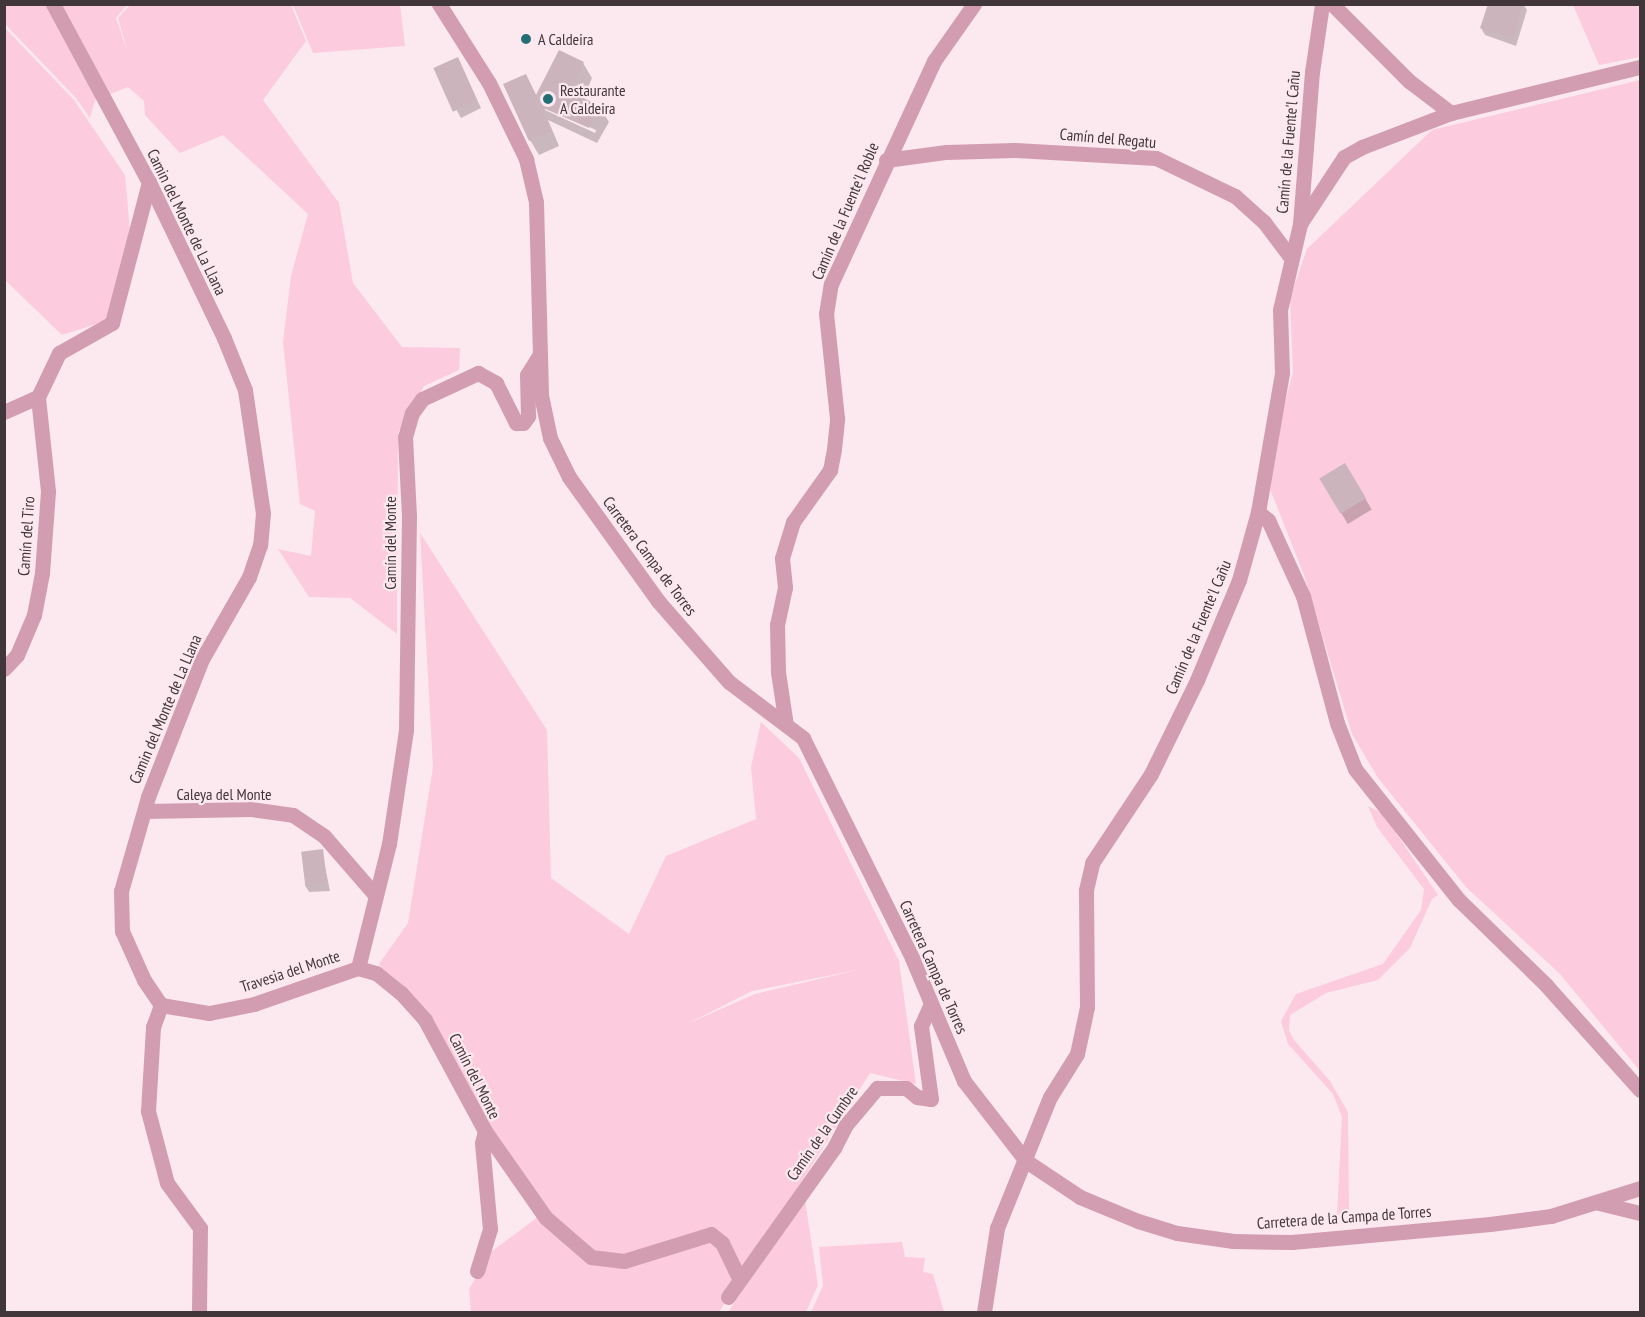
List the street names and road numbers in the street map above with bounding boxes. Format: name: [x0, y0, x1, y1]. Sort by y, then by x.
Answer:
street label: Camín de la Fuente'l Cañu: [1272, 70, 1304, 214]
street label: Camín del Regatu: [1059, 124, 1157, 152]
street label: Camín de la Fuente'l Roble: [807, 139, 883, 283]
street label: Camin del Monte de La Llana: [143, 146, 231, 298]
street label: Carretera Campa de Torres: [599, 492, 701, 620]
street label: Camín del Tiro: [14, 495, 38, 577]
street label: Camín del Monte: [380, 496, 400, 590]
street label: Camín de la Fuente'l Cañu: [1161, 557, 1235, 697]
street label: Camin del Monte de La Llana: [125, 632, 205, 786]
street label: Caleya del Monte: [176, 784, 272, 804]
street label: Carretera Campa de Torres: [896, 897, 972, 1037]
street label: Travesia del Monte: [238, 946, 342, 996]
street label: Camín del Monte: [445, 1030, 505, 1122]
street label: Camín de la Cumbre: [782, 1082, 862, 1184]
street label: Carretera de la Campa de Torres: [1256, 1201, 1432, 1233]

